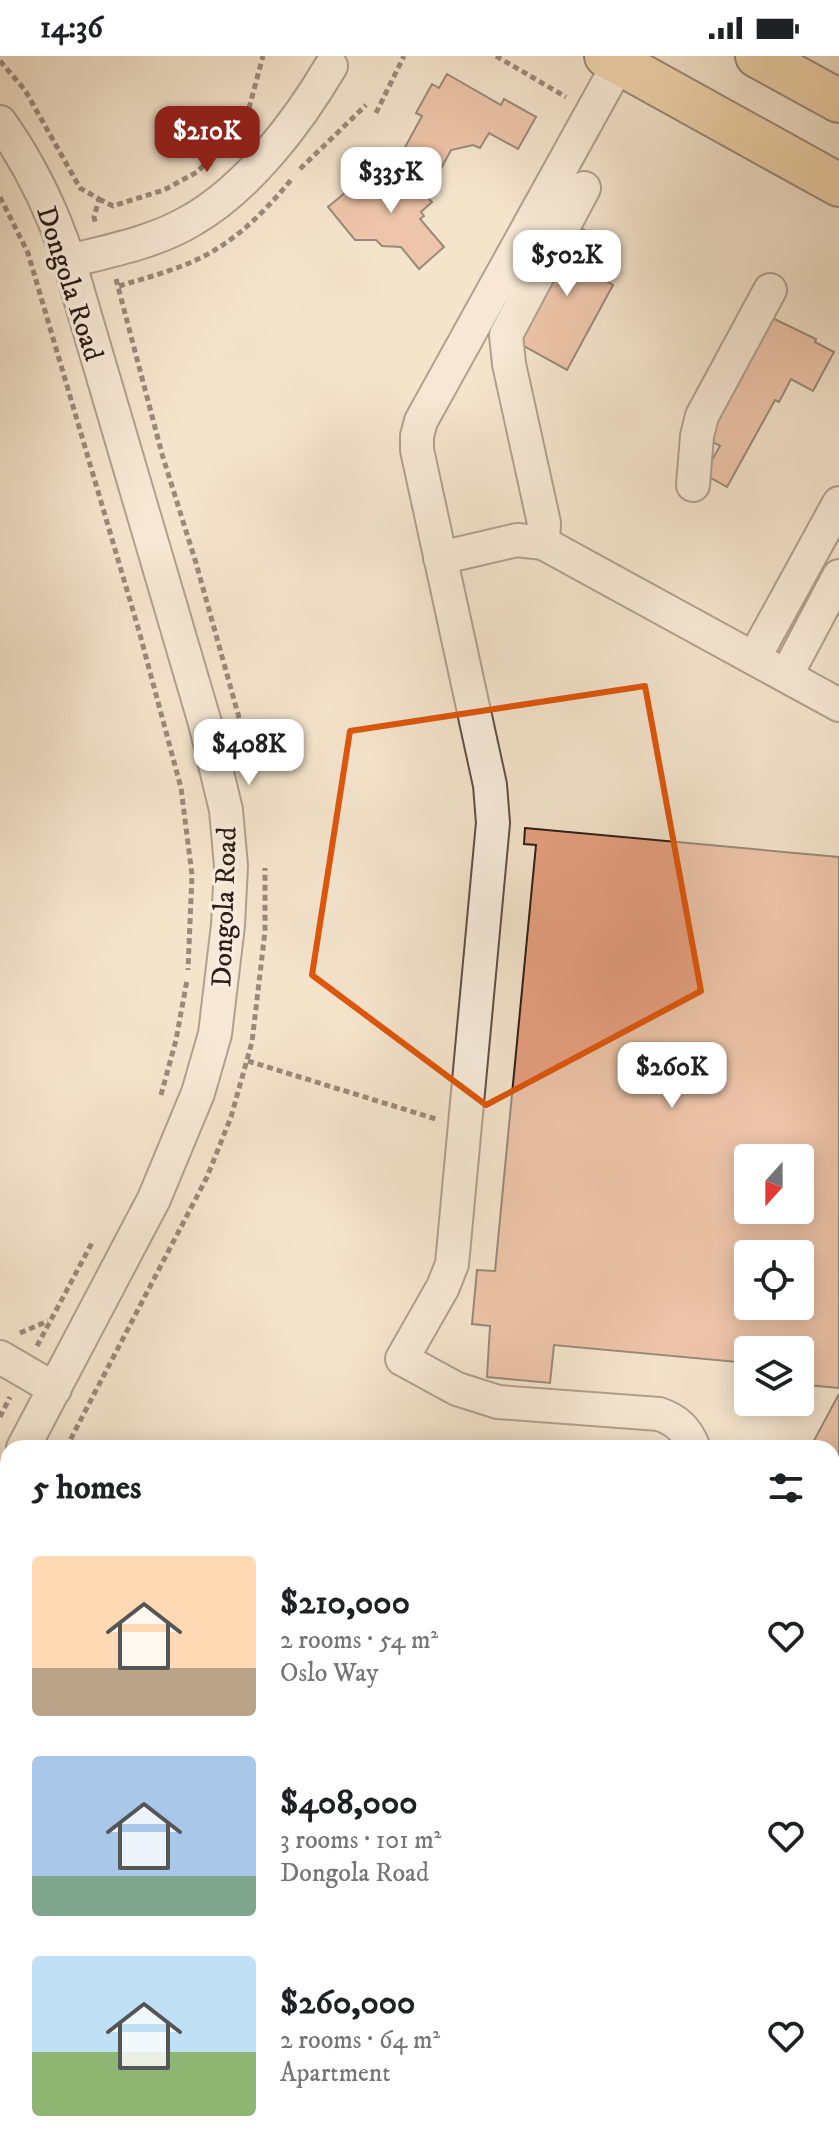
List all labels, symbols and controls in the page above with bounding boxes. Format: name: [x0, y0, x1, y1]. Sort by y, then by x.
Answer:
text: 14:36: [40, 10, 103, 47]
pin: $210K: [151, 106, 263, 174]
text: $210K: [173, 115, 241, 148]
pin: $335K: [335, 147, 447, 215]
text: $335K: [359, 156, 423, 189]
street label: Dongola Road: [28, 202, 111, 365]
pin: $502K: [511, 230, 623, 298]
text: $502K: [531, 239, 603, 272]
pin: $408K: [193, 719, 305, 787]
text: $408K: [212, 728, 286, 761]
street label: Dongola Road: [204, 826, 245, 988]
pin: $260K: [616, 1042, 728, 1110]
text: $260K: [636, 1051, 708, 1084]
north arrow: [734, 1144, 814, 1224]
map controls: [734, 1144, 814, 1416]
button: locate: [734, 1240, 814, 1320]
button: layers: [734, 1336, 814, 1416]
icon: filters: [764, 1466, 808, 1510]
text: 5 homes: [32, 1467, 141, 1509]
text: $210,000: [280, 1582, 410, 1624]
icon: home: [96, 1588, 192, 1684]
icon: heart: [764, 1614, 808, 1658]
text: 2 rooms · 54 m²: [280, 1624, 438, 1657]
text: Oslo Way: [280, 1657, 379, 1690]
text: $408,000: [280, 1782, 417, 1824]
icon: home: [96, 1788, 192, 1884]
icon: heart: [764, 1814, 808, 1858]
text: 3 rooms · 101 m²: [280, 1824, 441, 1857]
text: Dongola Road: [280, 1857, 429, 1890]
text: $260,000: [280, 1982, 415, 2024]
icon: home: [96, 1988, 192, 2084]
icon: heart: [764, 2014, 808, 2058]
text: 2 rooms · 64 m²: [280, 2024, 440, 2057]
text: Apartment: [280, 2057, 391, 2090]

